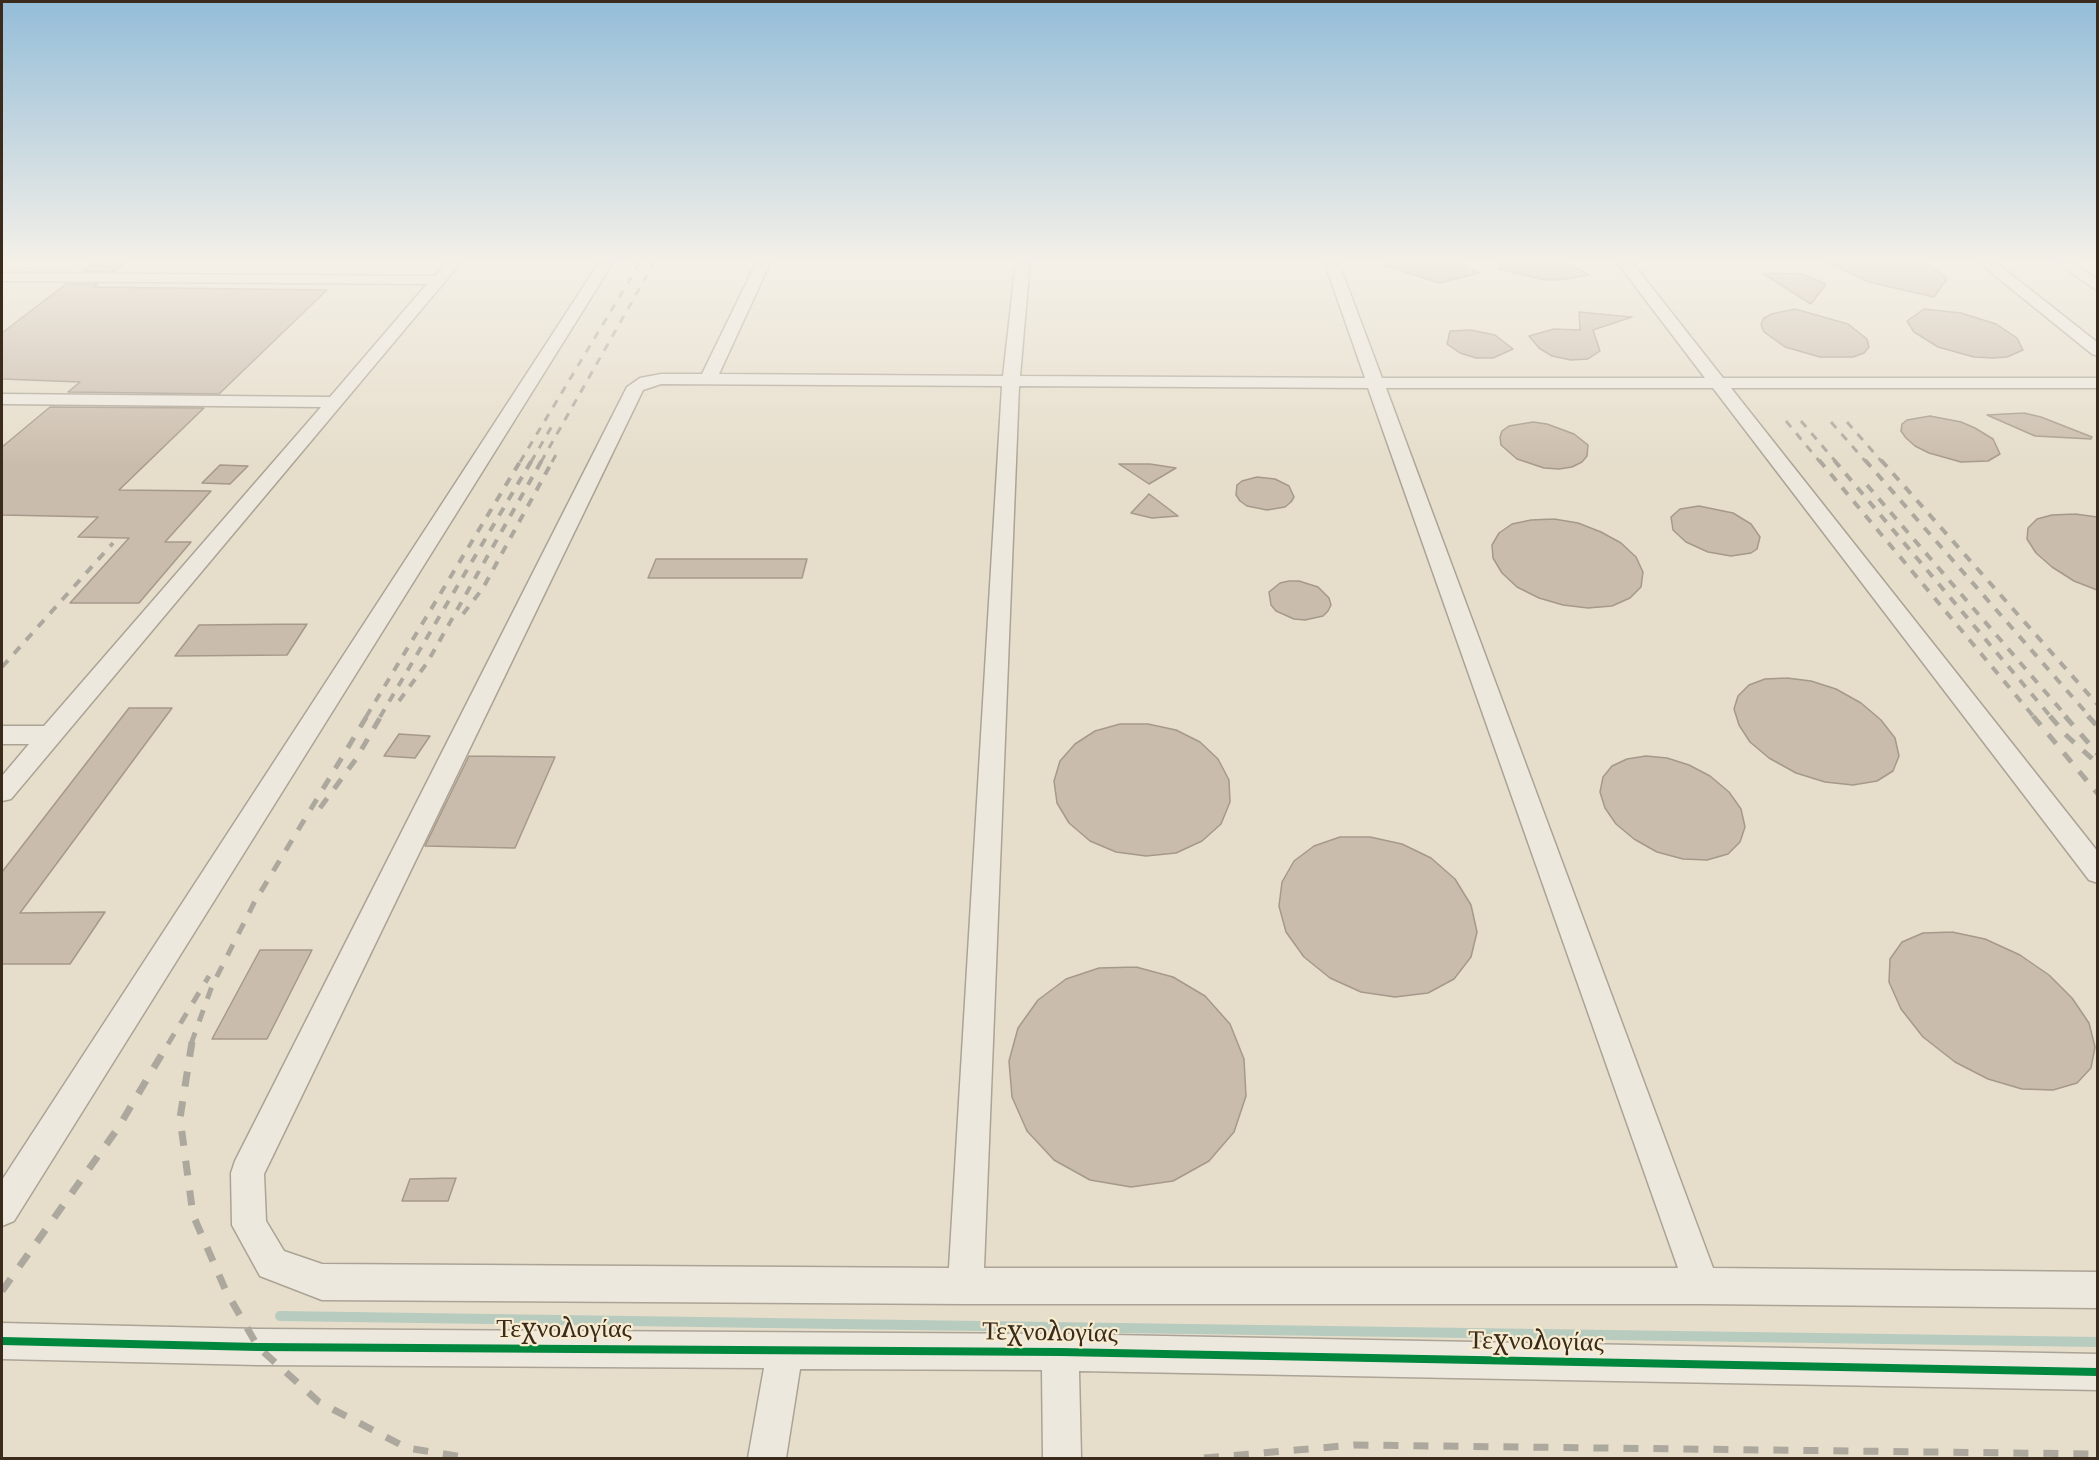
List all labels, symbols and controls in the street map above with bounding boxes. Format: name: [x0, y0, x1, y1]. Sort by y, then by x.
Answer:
street label: Τεχνολογίας: [496, 1314, 632, 1346]
street label: Τεχνολογίας: [982, 1316, 1118, 1350]
street label: Τεχνολογίας: [1468, 1325, 1604, 1359]

